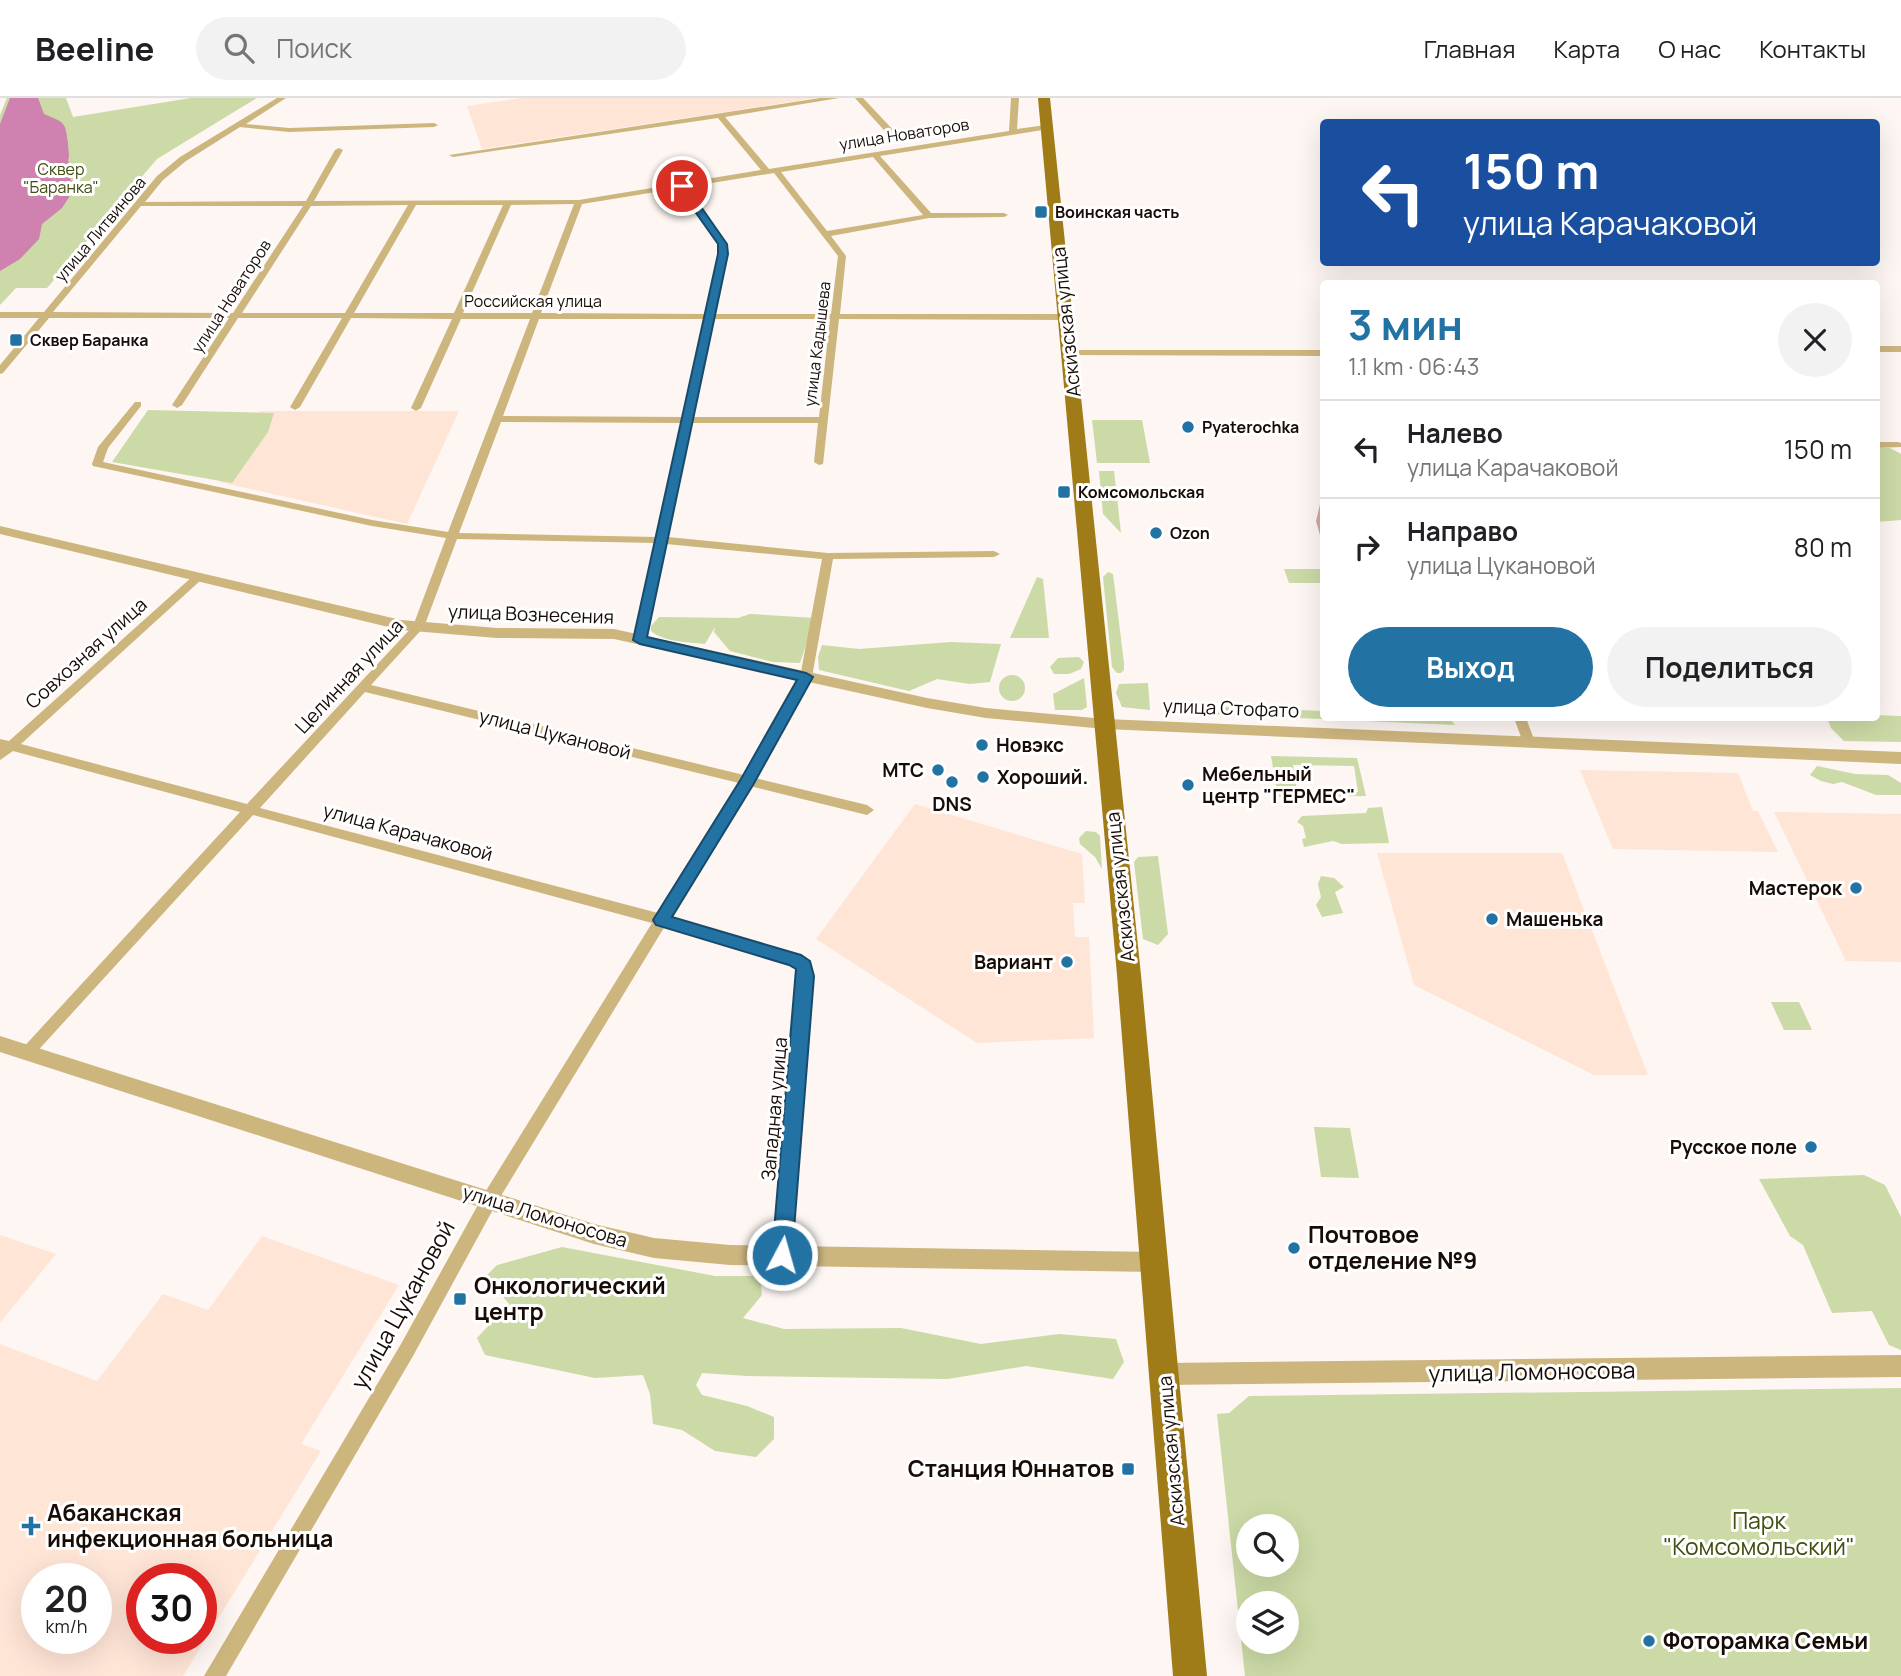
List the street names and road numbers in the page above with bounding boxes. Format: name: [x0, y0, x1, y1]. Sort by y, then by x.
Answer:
street label: улица Новаторов: [837, 113, 971, 155]
street label: улица Литвинова: [50, 172, 150, 286]
street label: улица Новаторов: [186, 235, 276, 357]
street label: Аскизская улица: [1045, 246, 1087, 398]
street label: улица Кадышева: [798, 280, 836, 408]
street label: Российская улица: [464, 290, 602, 312]
street label: Совхозная улица: [20, 591, 152, 715]
street label: улица Вознесения: [447, 598, 615, 630]
street label: Целинная улица: [289, 613, 409, 739]
street label: улица Стофато: [1162, 693, 1300, 723]
street label: улица Цукановой: [476, 703, 634, 765]
street label: улица Карачаковой: [320, 797, 496, 867]
street label: Аскизская улица: [1099, 811, 1141, 963]
street label: Западная улица: [755, 1036, 793, 1182]
street label: улица Ломоносова: [459, 1179, 631, 1253]
street label: улица Цукановой: [342, 1214, 462, 1395]
street label: улица Ломоносова: [1428, 1353, 1636, 1389]
street label: Аскизская улица: [1151, 1375, 1191, 1527]

